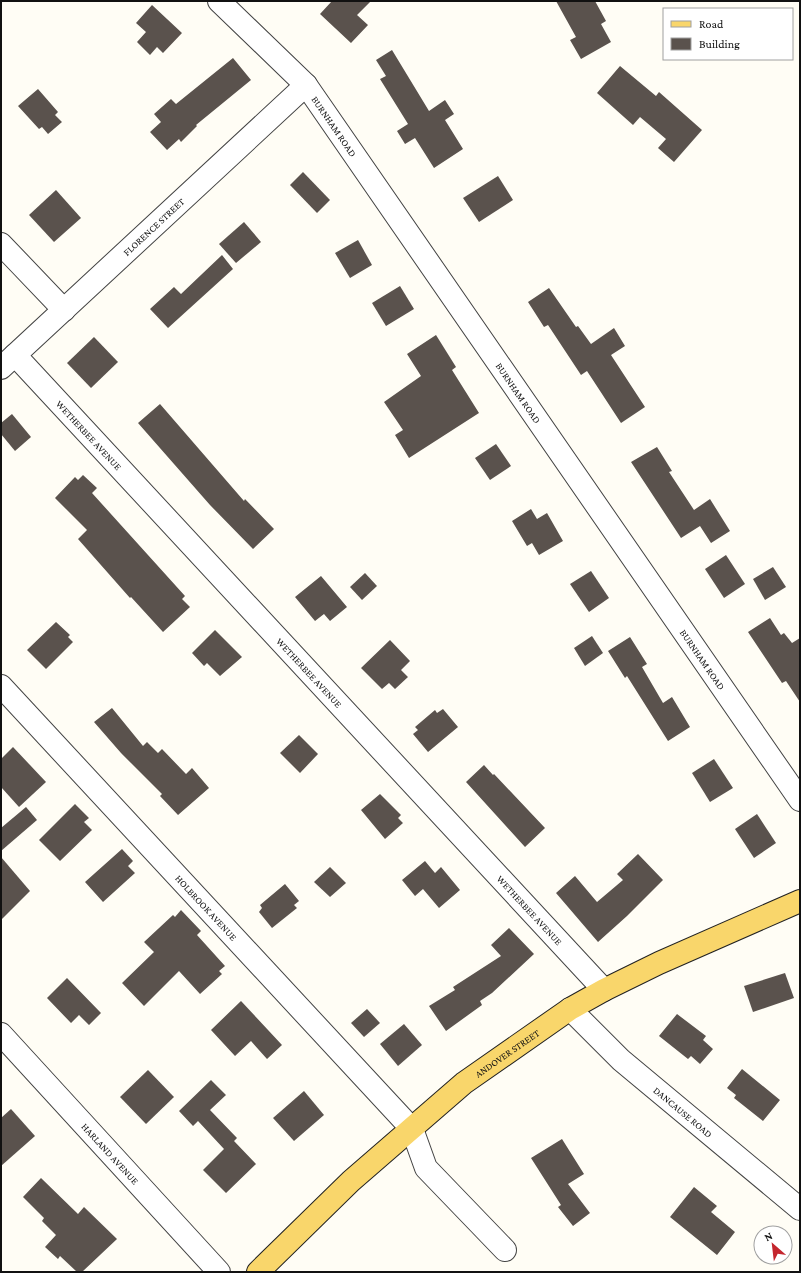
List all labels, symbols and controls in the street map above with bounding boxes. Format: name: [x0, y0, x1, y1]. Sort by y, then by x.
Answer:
legend: [663, 8, 793, 60]
text: Road: [699, 17, 724, 31]
text: Building: [699, 37, 740, 51]
street label: BURNHAM ROAD: [309, 94, 359, 159]
street label: FLORENCE STREET: [121, 195, 187, 258]
street label: BURNHAM ROAD: [494, 361, 543, 426]
street label: WETHERBEE AVENUE: [54, 398, 124, 473]
street label: BURNHAM ROAD: [678, 627, 727, 692]
street label: WETHERBEE AVENUE: [274, 636, 344, 710]
street label: HOLBROOK AVENUE: [173, 873, 239, 943]
street label: WETHERBEE AVENUE: [494, 873, 565, 948]
street label: ANDOVER STREET: [473, 1027, 542, 1080]
street label: DANCAUSE ROAD: [651, 1084, 715, 1140]
street label: HARLAND AVENUE: [79, 1121, 141, 1187]
north arrow: [753, 1225, 793, 1265]
text: N: [762, 1229, 775, 1243]

